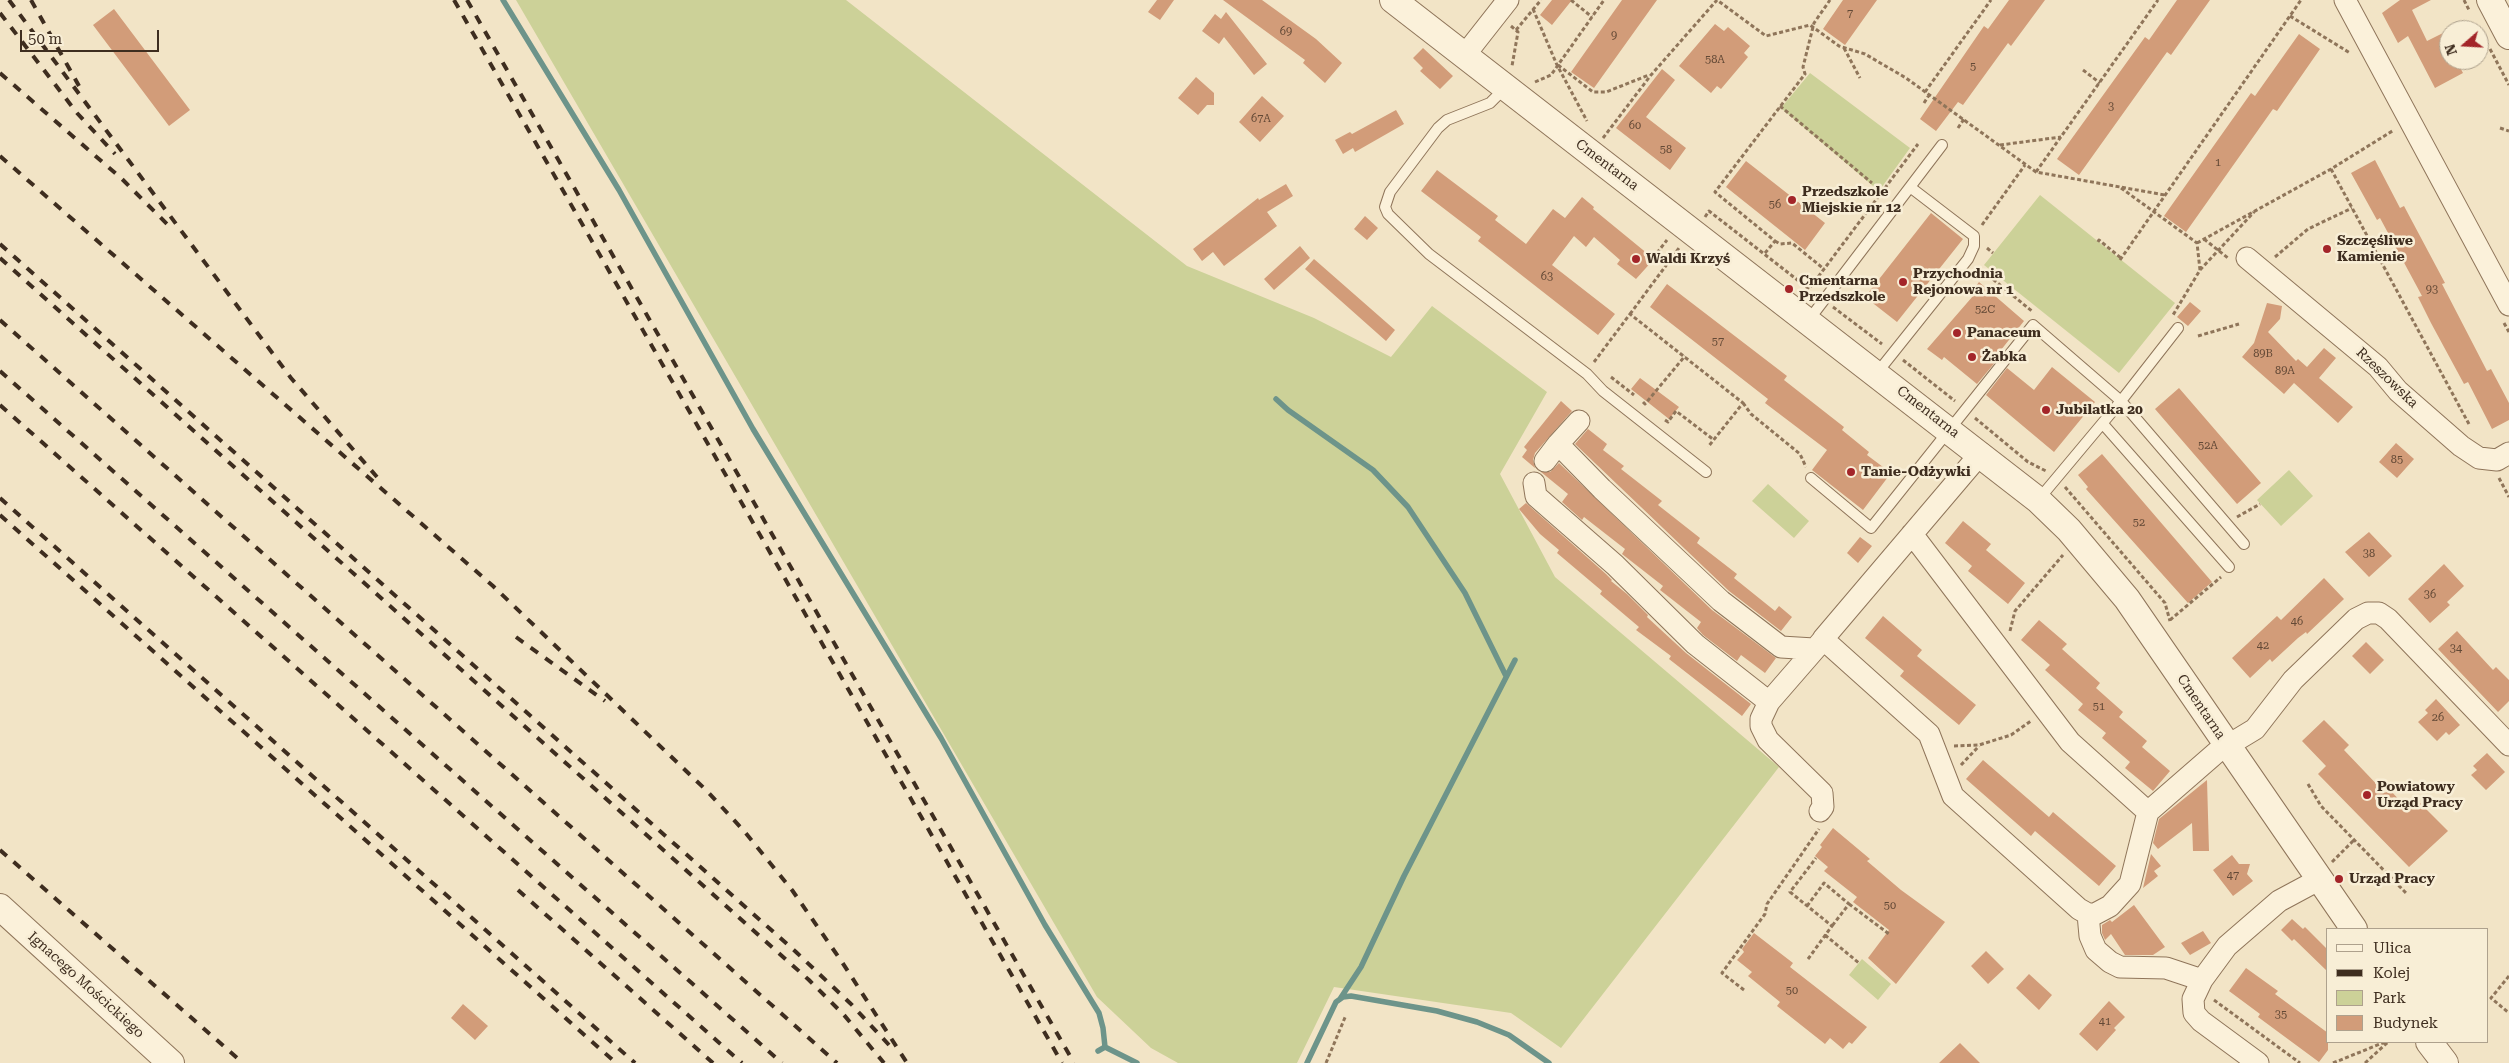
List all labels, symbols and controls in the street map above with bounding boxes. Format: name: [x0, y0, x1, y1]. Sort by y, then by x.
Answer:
house number: 7: [1847, 7, 1853, 21]
scale bar: [22, 20, 161, 52]
north arrow: [2439, 20, 2489, 70]
house number: 69: [1280, 25, 1292, 39]
house number: 9: [1611, 29, 1617, 43]
text: 50 m: [28, 30, 62, 48]
text: N: [2441, 42, 2460, 57]
house number: 58A: [1705, 53, 1725, 67]
house number: 5: [1970, 60, 1976, 74]
house number: 3: [2108, 100, 2114, 114]
house number: 67A: [1251, 112, 1271, 126]
house number: 60: [1629, 119, 1641, 133]
street label: Cmentarna: [1572, 136, 1642, 194]
house number: 58: [1660, 143, 1672, 157]
house number: 1: [2215, 156, 2221, 170]
place label: Przedszkole Miejskie nr 12: [1802, 184, 1901, 216]
marker: Przedszkole Miejskie nr 12: [1786, 194, 1798, 206]
house number: 56: [1769, 198, 1781, 212]
place label: Szczęśliwe Kamienie: [2337, 233, 2413, 266]
marker: Szczęśliwe Kamienie: [2321, 243, 2333, 255]
place label: Waldi Krzyś: [1646, 251, 1730, 267]
marker: Waldi Krzyś: [1630, 253, 1642, 265]
place label: Przychodnia Rejonowa nr 1: [1913, 266, 2014, 298]
house number: 63: [1541, 270, 1553, 284]
place label: Cmentarna Przedszkole: [1799, 273, 1886, 306]
marker: Przychodnia Rejonowa nr 1: [1897, 276, 1909, 288]
marker: Cmentarna Przedszkole: [1783, 283, 1795, 295]
house number: 93: [2426, 283, 2438, 297]
house number: 52C: [1975, 303, 1995, 317]
place label: Panaceum: [1967, 325, 2041, 341]
marker: Panaceum: [1951, 327, 1963, 339]
house number: 57: [1712, 335, 1724, 349]
street label: Rzeszowska: [2353, 344, 2421, 412]
house number: 89B: [2253, 347, 2273, 361]
place label: Żabka: [1982, 349, 2026, 365]
marker: Żabka: [1966, 351, 1978, 363]
house number: 89A: [2275, 364, 2295, 378]
street label: Cmentarna: [1893, 382, 1963, 442]
place label: Jubilatka 20: [2056, 402, 2143, 418]
marker: Jubilatka 20: [2040, 404, 2052, 416]
house number: 52A: [2198, 439, 2218, 453]
house number: 85: [2391, 453, 2403, 467]
place label: Tanie-Odżywki: [1861, 464, 1971, 480]
marker: Tanie-Odżywki: [1845, 466, 1857, 478]
house number: 52: [2133, 516, 2145, 530]
house number: 38: [2363, 547, 2375, 561]
house number: 36: [2424, 588, 2436, 602]
house number: 46: [2291, 615, 2303, 629]
house number: 42: [2257, 639, 2269, 653]
house number: 34: [2450, 642, 2462, 656]
street label: Cmentarna: [2173, 671, 2229, 743]
house number: 51: [2093, 700, 2105, 714]
house number: 26: [2432, 711, 2444, 725]
place label: Powiatowy Urząd Pracy: [2377, 779, 2463, 812]
marker: Powiatowy Urząd Pracy: [2361, 789, 2373, 801]
house number: 47: [2227, 869, 2239, 883]
place label: Urząd Pracy: [2349, 871, 2435, 887]
marker: Urząd Pracy: [2333, 873, 2345, 885]
house number: 50: [1884, 899, 1896, 913]
street label: Ignacego Mościckiego: [24, 928, 148, 1042]
legend: [2326, 928, 2489, 1043]
text: Ulica: [2373, 939, 2411, 957]
text: Kolej: [2373, 964, 2410, 982]
house number: 50: [1786, 984, 1798, 998]
text: Park: [2373, 989, 2406, 1007]
house number: 35: [2275, 1008, 2287, 1022]
text: Budynek: [2373, 1014, 2438, 1032]
house number: 41: [2099, 1015, 2111, 1029]

